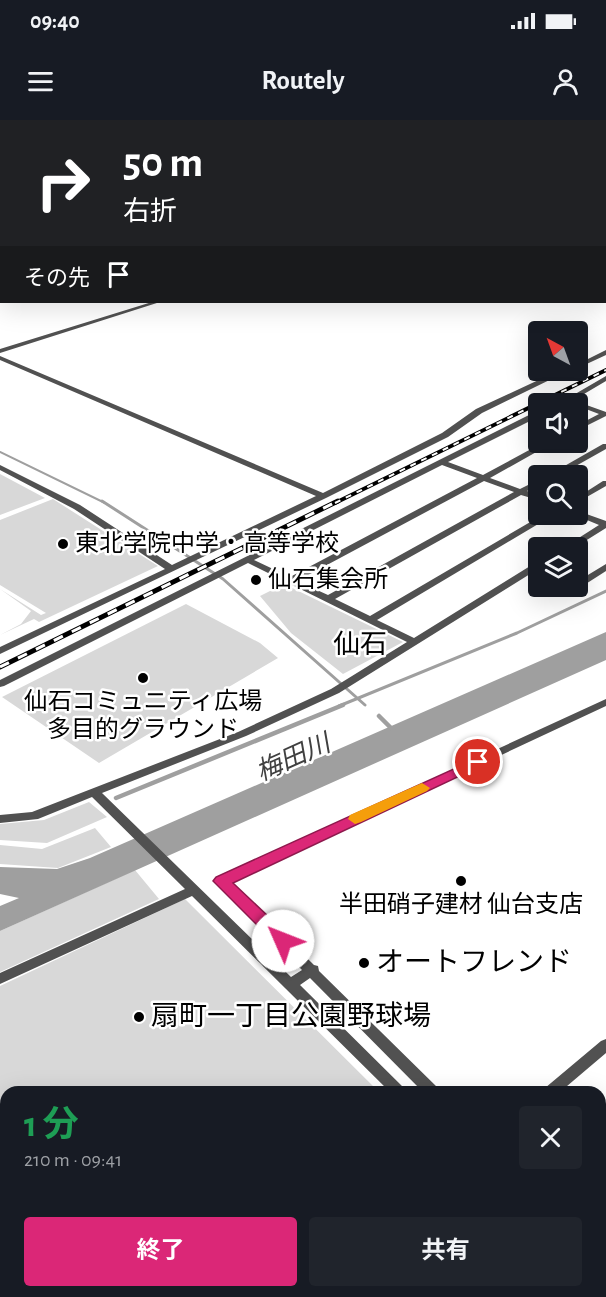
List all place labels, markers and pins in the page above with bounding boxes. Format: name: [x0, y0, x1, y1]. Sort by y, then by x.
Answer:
place label: 東北学院中学・高等学校: [75, 530, 339, 556]
marker: 東北学院中学・高等学校: [56, 537, 70, 551]
place label: 仙石集会所: [268, 566, 388, 592]
marker: 仙石集会所: [249, 573, 263, 587]
marker: 仙石コミュニティ広場 多目的グラウンド: [136, 671, 150, 685]
place label: 仙石コミュニティ広場 多目的グラウンド: [24, 688, 262, 742]
pin: [452, 736, 503, 787]
marker: 半田硝子建材 仙台支店: [454, 874, 468, 888]
place label: 半田硝子建材 仙台支店: [339, 891, 583, 917]
place label: オートフレンド: [376, 949, 572, 977]
marker: オートフレンド: [357, 956, 371, 970]
place label: 扇町一丁目公園野球場: [151, 1001, 431, 1031]
marker: 扇町一丁目公園野球場: [132, 1010, 146, 1024]

